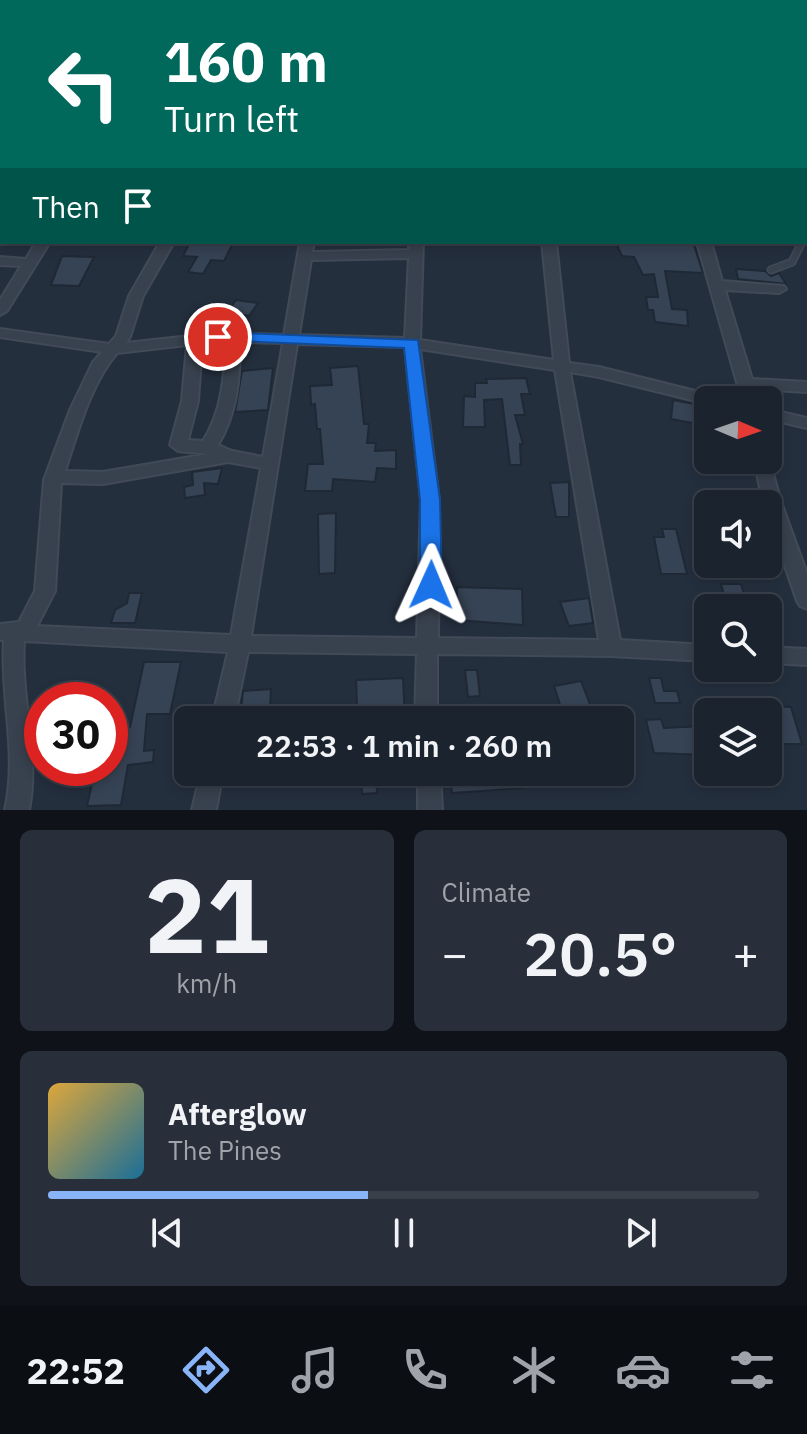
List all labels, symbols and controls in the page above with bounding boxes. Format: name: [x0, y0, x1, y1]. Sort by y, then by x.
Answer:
text: 160 m: [164, 25, 328, 97]
icon: left: [32, 32, 136, 136]
text: Turn left: [164, 95, 299, 142]
icon: arrive: [116, 184, 160, 228]
text: Then: [32, 187, 100, 226]
pin: [184, 303, 252, 371]
icon: arrive: [196, 315, 240, 359]
north arrow: [694, 386, 782, 474]
map controls: [694, 386, 782, 786]
button: sound: [694, 490, 782, 578]
position arrow: [389, 543, 473, 627]
button: search: [694, 594, 782, 682]
speed limit sign: 30: [24, 682, 128, 786]
button: layers: [694, 698, 782, 786]
text: 22:53 · 1 min · 260 m: [256, 726, 552, 765]
text: 21: [144, 846, 269, 982]
text: Climate: [442, 875, 531, 909]
text: 20.5°: [523, 914, 677, 993]
text: −: [442, 925, 468, 982]
text: +: [733, 925, 759, 982]
text: km/h: [176, 966, 237, 1000]
text: Afterglow: [168, 1094, 307, 1133]
text: The Pines: [168, 1133, 282, 1167]
icon: previous: [145, 1211, 189, 1255]
icon: pause: [382, 1211, 426, 1255]
icon: next: [619, 1211, 663, 1255]
icon: directions: [178, 1342, 234, 1398]
icon: music: [287, 1342, 343, 1398]
icon: phone: [397, 1342, 453, 1398]
icon: climate: [506, 1342, 562, 1398]
icon: car: [615, 1342, 671, 1398]
icon: filters: [724, 1342, 780, 1398]
text: 22:52: [27, 1347, 125, 1394]

